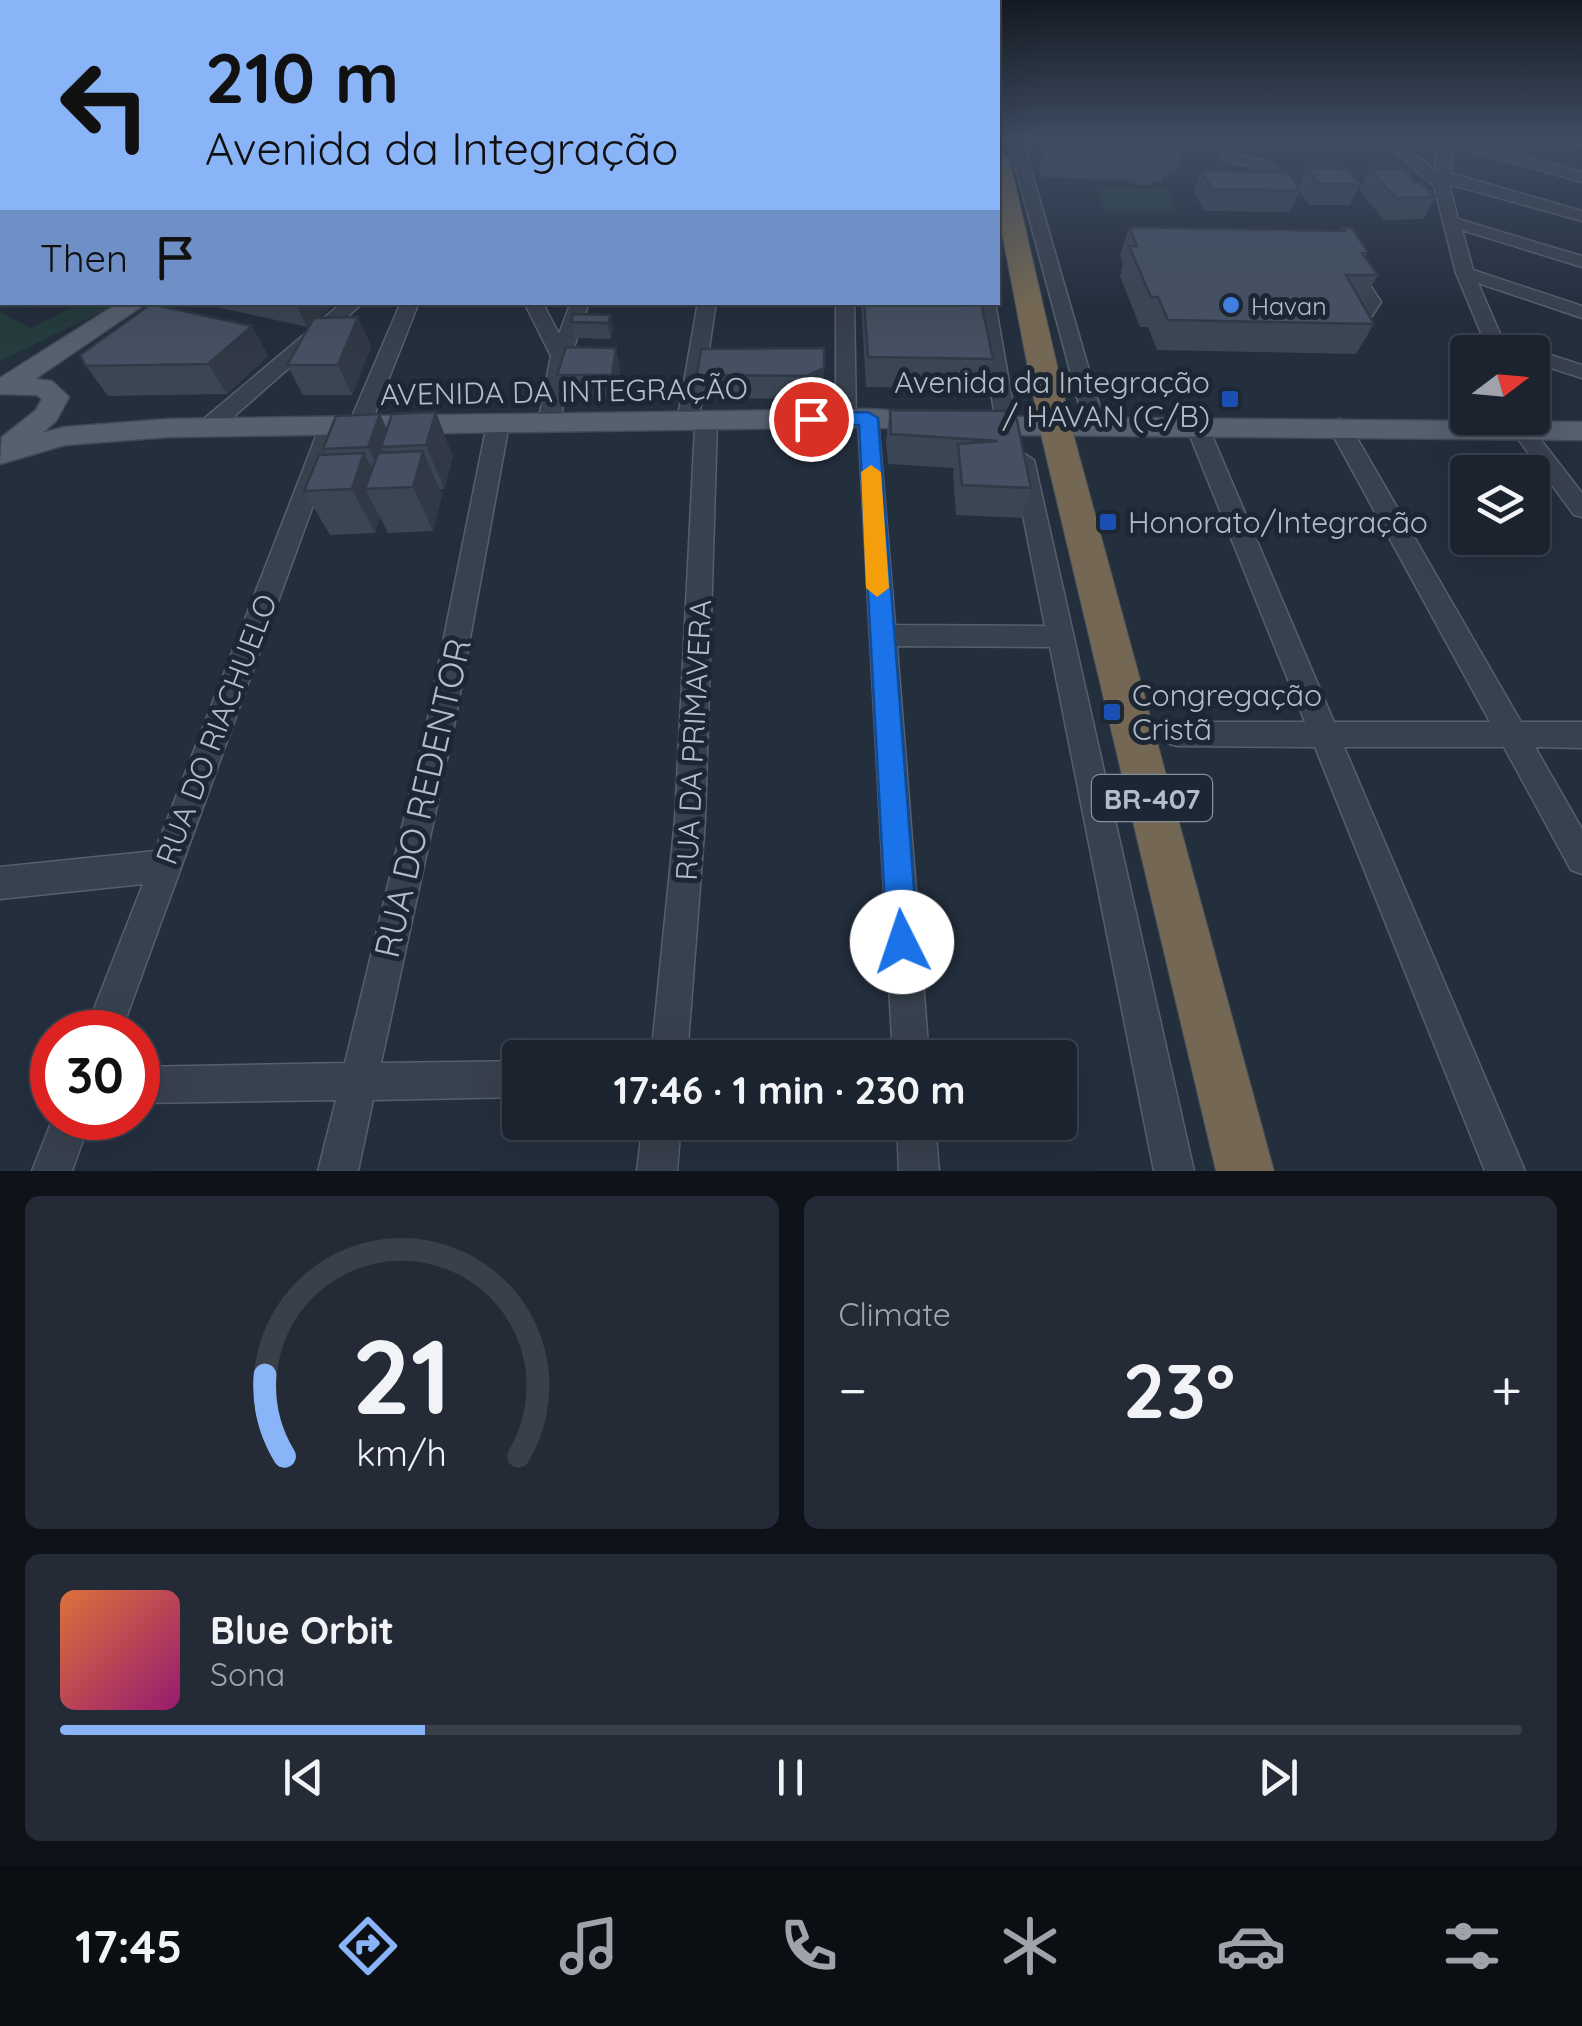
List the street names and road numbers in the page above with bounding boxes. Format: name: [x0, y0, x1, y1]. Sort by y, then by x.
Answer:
street label: AVENIDA DA INTEGRAÇÃO: [380, 369, 748, 413]
street label: RUA DO RIACHUELO: [147, 588, 285, 870]
street label: RUA DA PRIMAVERA: [667, 599, 719, 881]
street label: RUA DO REDENTOR: [364, 634, 480, 962]
road number: BR-407: [1092, 775, 1212, 821]

